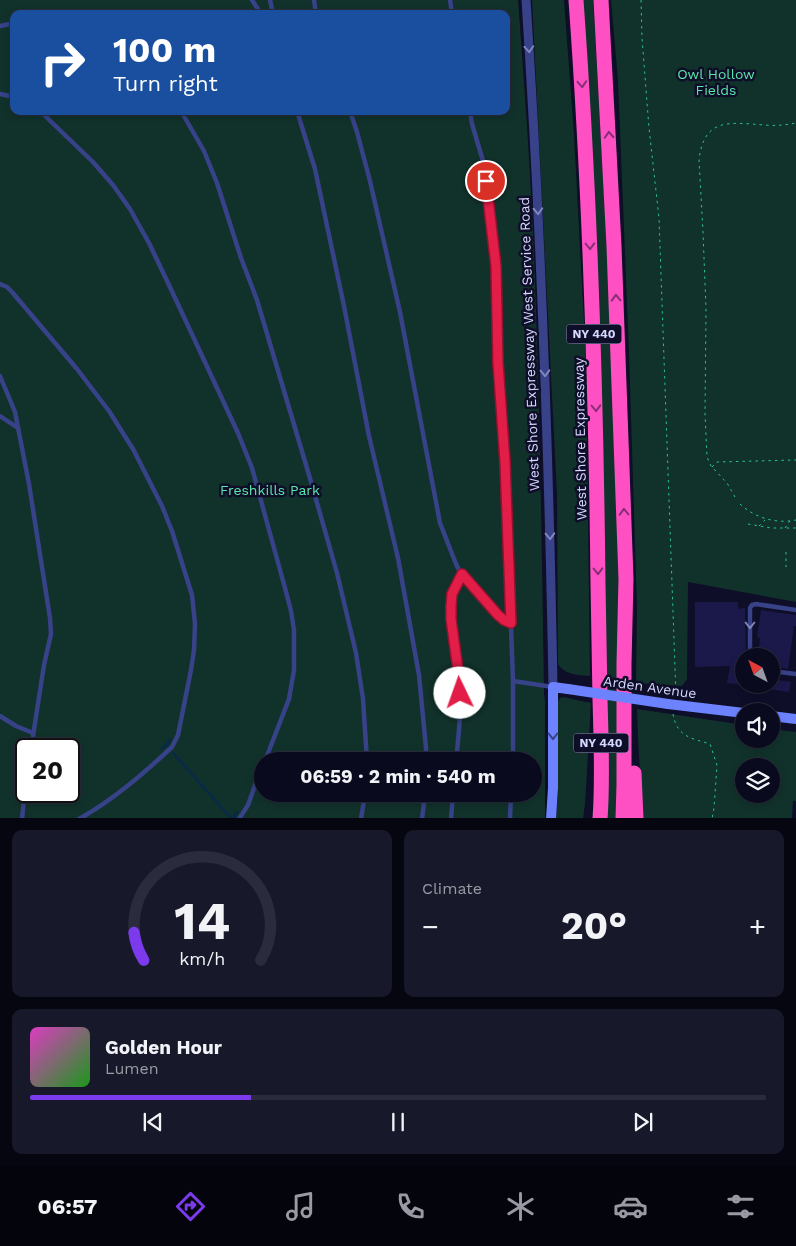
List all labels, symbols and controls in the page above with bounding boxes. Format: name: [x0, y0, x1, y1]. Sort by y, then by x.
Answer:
text: 100 m: [113, 29, 216, 71]
icon: right: [30, 30, 95, 95]
one-way arrow: [523, 45, 534, 53]
park label: Owl Hollow Fields: [677, 66, 755, 98]
text: Turn right: [113, 71, 218, 96]
one-way arrow: [576, 80, 587, 88]
one-way arrow: [603, 131, 614, 139]
pin: [465, 160, 507, 202]
icon: arrive: [472, 167, 500, 195]
street label: West Shore Expressway West Service Road: [516, 196, 542, 492]
one-way arrow: [532, 207, 543, 215]
one-way arrow: [585, 242, 595, 250]
one-way arrow: [611, 293, 622, 301]
road number: NY 440: [566, 324, 622, 344]
street label: West Shore Expressway: [571, 357, 589, 521]
one-way arrow: [539, 370, 550, 378]
one-way arrow: [591, 404, 601, 412]
park label: Freshkills Park: [220, 482, 320, 498]
one-way arrow: [619, 508, 629, 516]
one-way arrow: [545, 532, 555, 540]
one-way arrow: [593, 567, 603, 575]
one-way arrow: [745, 622, 755, 630]
north arrow: [735, 648, 780, 692]
map controls: [735, 648, 780, 803]
position arrow: [433, 666, 485, 718]
street label: Arden Avenue: [602, 673, 698, 701]
button: sound: [735, 703, 780, 748]
one-way arrow: [548, 732, 558, 740]
road number: NY 440: [574, 734, 628, 752]
speed limit sign: 20: [15, 738, 80, 803]
button: layers: [735, 758, 780, 803]
text: 06:59 · 2 min · 540 m: [300, 765, 496, 788]
text: Climate: [422, 879, 482, 898]
text: 14: [174, 891, 230, 952]
text: 20°: [561, 904, 627, 948]
text: −: [422, 910, 439, 943]
text: +: [749, 910, 766, 943]
text: km/h: [179, 948, 225, 969]
text: Golden Hour: [105, 1036, 222, 1059]
text: Lumen: [105, 1059, 159, 1078]
icon: previous: [139, 1108, 167, 1136]
icon: pause: [384, 1108, 412, 1136]
icon: next: [629, 1108, 657, 1136]
icon: directions: [173, 1189, 208, 1224]
icon: music: [283, 1189, 318, 1224]
icon: phone: [393, 1189, 428, 1224]
icon: climate: [503, 1189, 538, 1224]
icon: car: [613, 1189, 648, 1224]
icon: filters: [723, 1189, 758, 1224]
text: 06:57: [38, 1194, 97, 1219]

